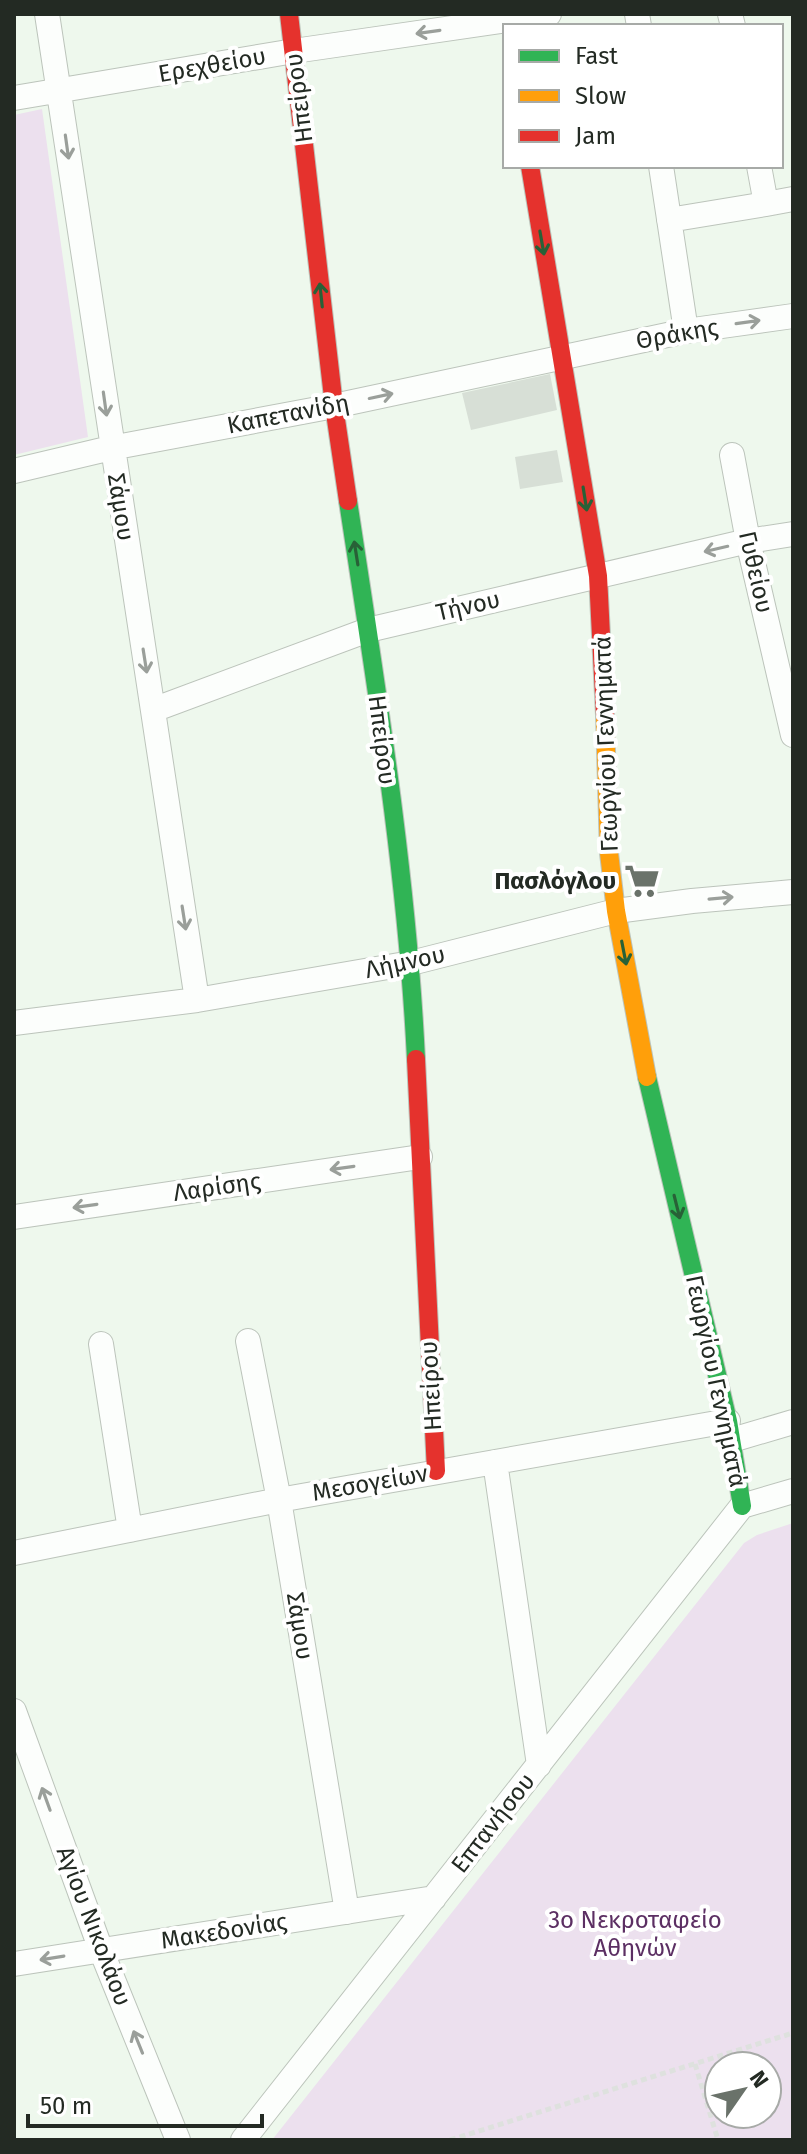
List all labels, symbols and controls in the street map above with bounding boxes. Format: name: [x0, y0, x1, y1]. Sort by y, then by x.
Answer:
legend: [503, 24, 783, 168]
one-way arrow: [416, 25, 441, 40]
street label: Ερεχθείου: [156, 42, 268, 88]
text: Fast: [575, 42, 618, 70]
street label: Ηπείρου: [280, 52, 318, 144]
text: Slow: [575, 82, 626, 110]
text: Jam: [575, 122, 616, 150]
one-way arrow: [60, 133, 75, 159]
one-way arrow: [536, 230, 551, 255]
one-way arrow: [314, 282, 329, 309]
street label: Θράκης: [634, 313, 720, 355]
one-way arrow: [735, 314, 760, 329]
street label: Καπετανίδη: [224, 388, 352, 440]
one-way arrow: [367, 388, 393, 403]
one-way arrow: [98, 391, 113, 416]
street label: Σάμου: [102, 471, 140, 543]
one-way arrow: [578, 486, 593, 512]
street label: Γυθείου: [733, 528, 779, 616]
one-way arrow: [348, 540, 363, 566]
one-way arrow: [704, 542, 730, 557]
street label: Τήνου: [433, 585, 503, 627]
street label: Γεωργίου Γεννηματά: [588, 635, 624, 853]
one-way arrow: [138, 647, 153, 673]
street label: Ηπείρου: [363, 694, 401, 786]
supermarket icon: Πασλόγλου: [623, 862, 661, 900]
place label: Πασλόγλου: [494, 867, 616, 895]
one-way arrow: [707, 890, 734, 905]
one-way arrow: [177, 904, 192, 930]
street label: Λήμνου: [362, 940, 448, 984]
one-way arrow: [617, 940, 632, 965]
one-way arrow: [330, 1161, 356, 1176]
street label: Λαρίσης: [171, 1167, 263, 1207]
one-way arrow: [670, 1194, 685, 1220]
one-way arrow: [73, 1199, 98, 1214]
street label: Γεωργίου Γεννηματά: [680, 1272, 752, 1490]
street label: Ηπείρου: [415, 1340, 447, 1432]
street label: Μεσογείων: [310, 1459, 430, 1507]
street label: Σάμου: [281, 1590, 319, 1662]
street label: Επτανήσου: [445, 1768, 541, 1878]
one-way arrow: [38, 1787, 52, 1811]
street label: Αγίου Νικολάου: [51, 1842, 137, 2010]
park label: 3ο Νεκροταφείο Αθηνών: [548, 1906, 722, 1962]
street label: Μακεδονίας: [159, 1907, 289, 1955]
one-way arrow: [40, 1951, 66, 1966]
one-way arrow: [130, 2030, 144, 2055]
north arrow: [703, 2050, 783, 2130]
text: N: [744, 2065, 774, 2093]
scale bar: [28, 2078, 262, 2128]
text: 50 m: [40, 2092, 92, 2120]

